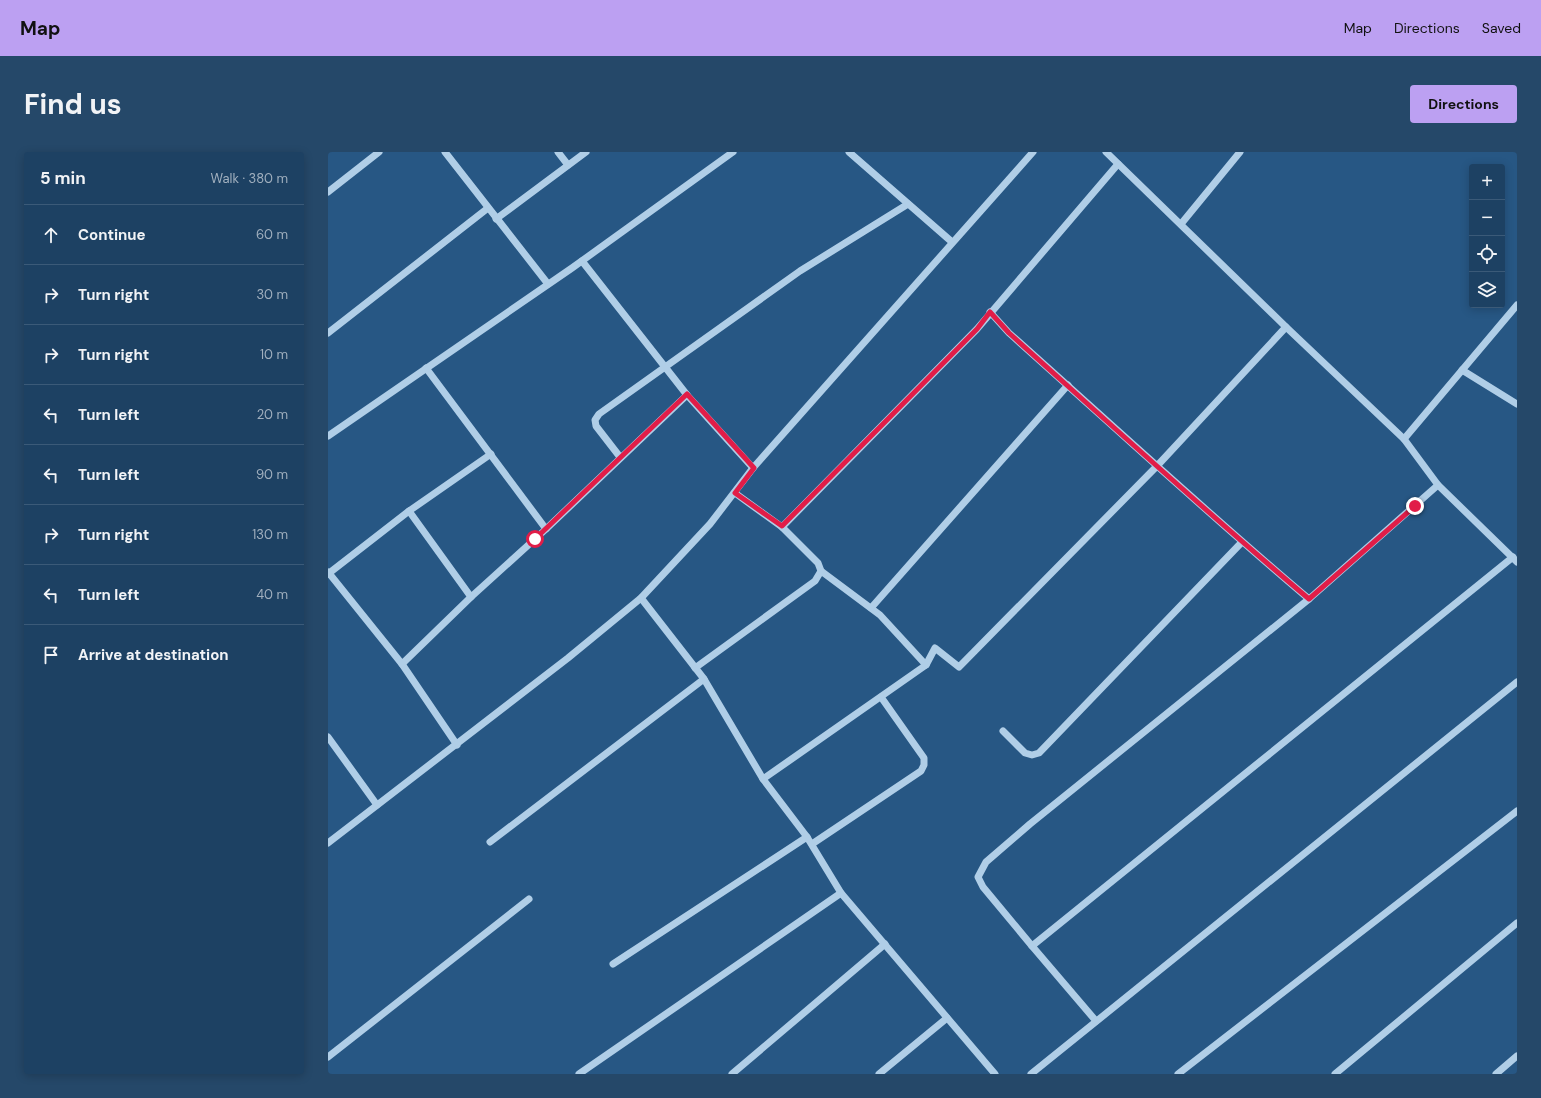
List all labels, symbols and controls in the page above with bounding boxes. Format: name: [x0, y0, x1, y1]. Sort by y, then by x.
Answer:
text: Map: [20, 16, 60, 41]
text: Map: [1344, 19, 1372, 37]
text: Directions: [1394, 19, 1460, 37]
text: Saved: [1482, 19, 1521, 37]
button: Directions: [1410, 85, 1517, 123]
text: Find us: [24, 86, 122, 123]
map controls: [1469, 164, 1505, 308]
button: +: [1469, 164, 1505, 200]
text: 5 min: [40, 167, 86, 189]
text: Walk · 380 m: [211, 170, 288, 187]
button: −: [1469, 200, 1505, 236]
icon: ahead: [40, 224, 62, 246]
text: Continue: [78, 225, 146, 245]
text: 60 m: [256, 226, 288, 243]
button: locate: [1469, 236, 1505, 272]
button: layers: [1469, 272, 1505, 308]
icon: right: [40, 284, 62, 306]
text: Turn right: [78, 285, 149, 305]
text: 30 m: [256, 286, 288, 303]
icon: right: [40, 344, 62, 366]
text: Turn right: [78, 345, 149, 365]
text: 10 m: [260, 346, 288, 363]
icon: left: [40, 404, 62, 426]
text: Turn left: [78, 405, 139, 425]
text: 20 m: [257, 406, 288, 423]
icon: left: [40, 464, 62, 486]
text: Turn left: [78, 465, 139, 485]
text: 90 m: [256, 466, 288, 483]
route end: [1406, 497, 1424, 515]
icon: right: [40, 524, 62, 546]
text: Turn right: [78, 525, 149, 545]
text: 130 m: [252, 526, 288, 543]
route start: [526, 530, 544, 548]
icon: left: [40, 584, 62, 606]
text: Turn left: [78, 585, 139, 605]
text: 40 m: [256, 586, 288, 603]
icon: arrive: [40, 644, 62, 666]
text: Arrive at destination: [78, 645, 229, 665]

